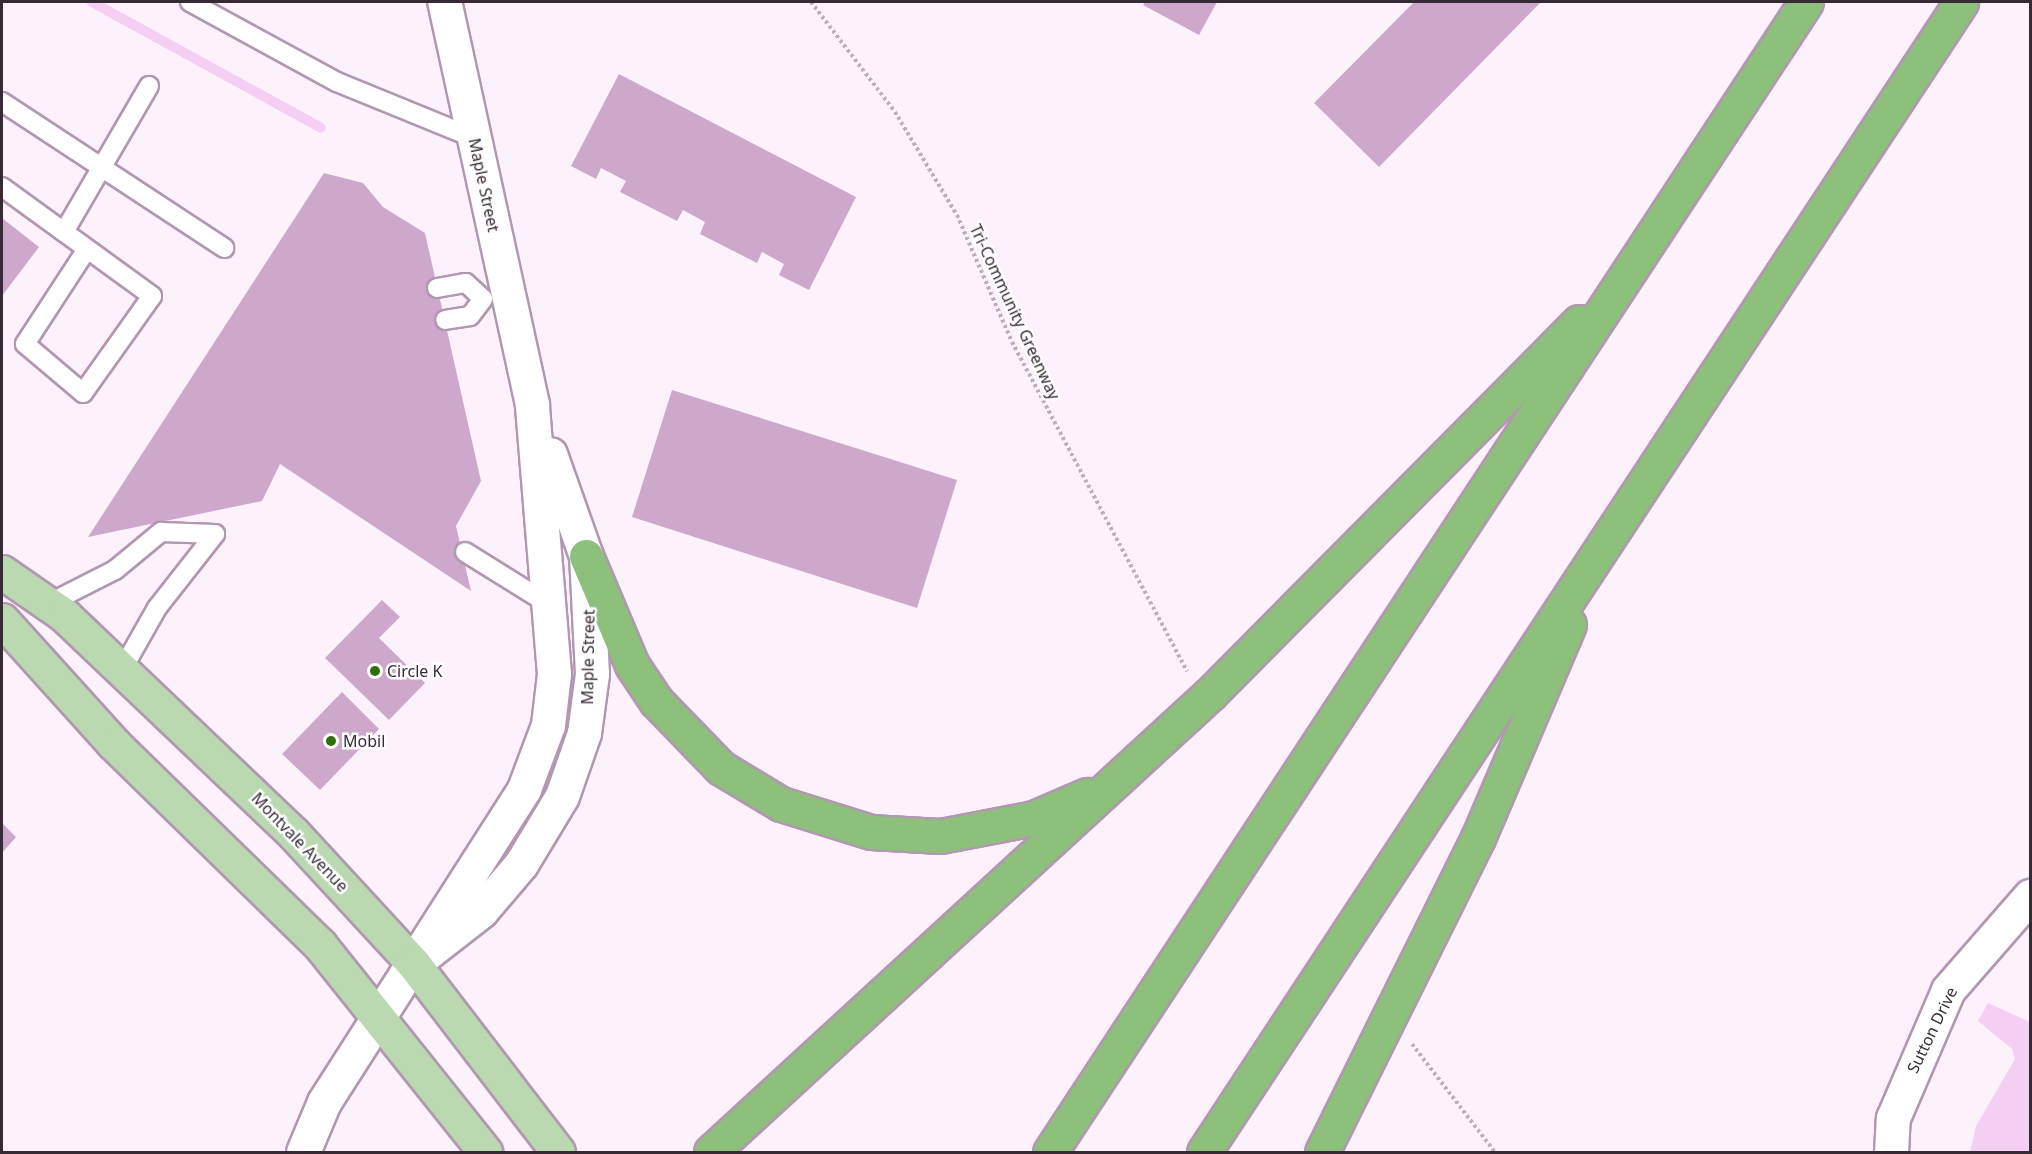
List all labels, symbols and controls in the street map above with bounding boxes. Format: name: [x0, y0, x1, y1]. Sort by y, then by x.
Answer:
street label: Maple Street: [465, 136, 503, 234]
street label: Tri-Community Greenway: [966, 221, 1064, 403]
street label: Maple Street: [578, 609, 598, 705]
place label: Circle K: [387, 661, 442, 681]
marker: Circle K: [368, 664, 382, 678]
place label: Mobil: [343, 731, 385, 751]
marker: Mobil: [324, 734, 338, 748]
street label: Montvale Avenue: [248, 788, 352, 896]
street label: Sutton Drive: [1903, 984, 1961, 1076]

